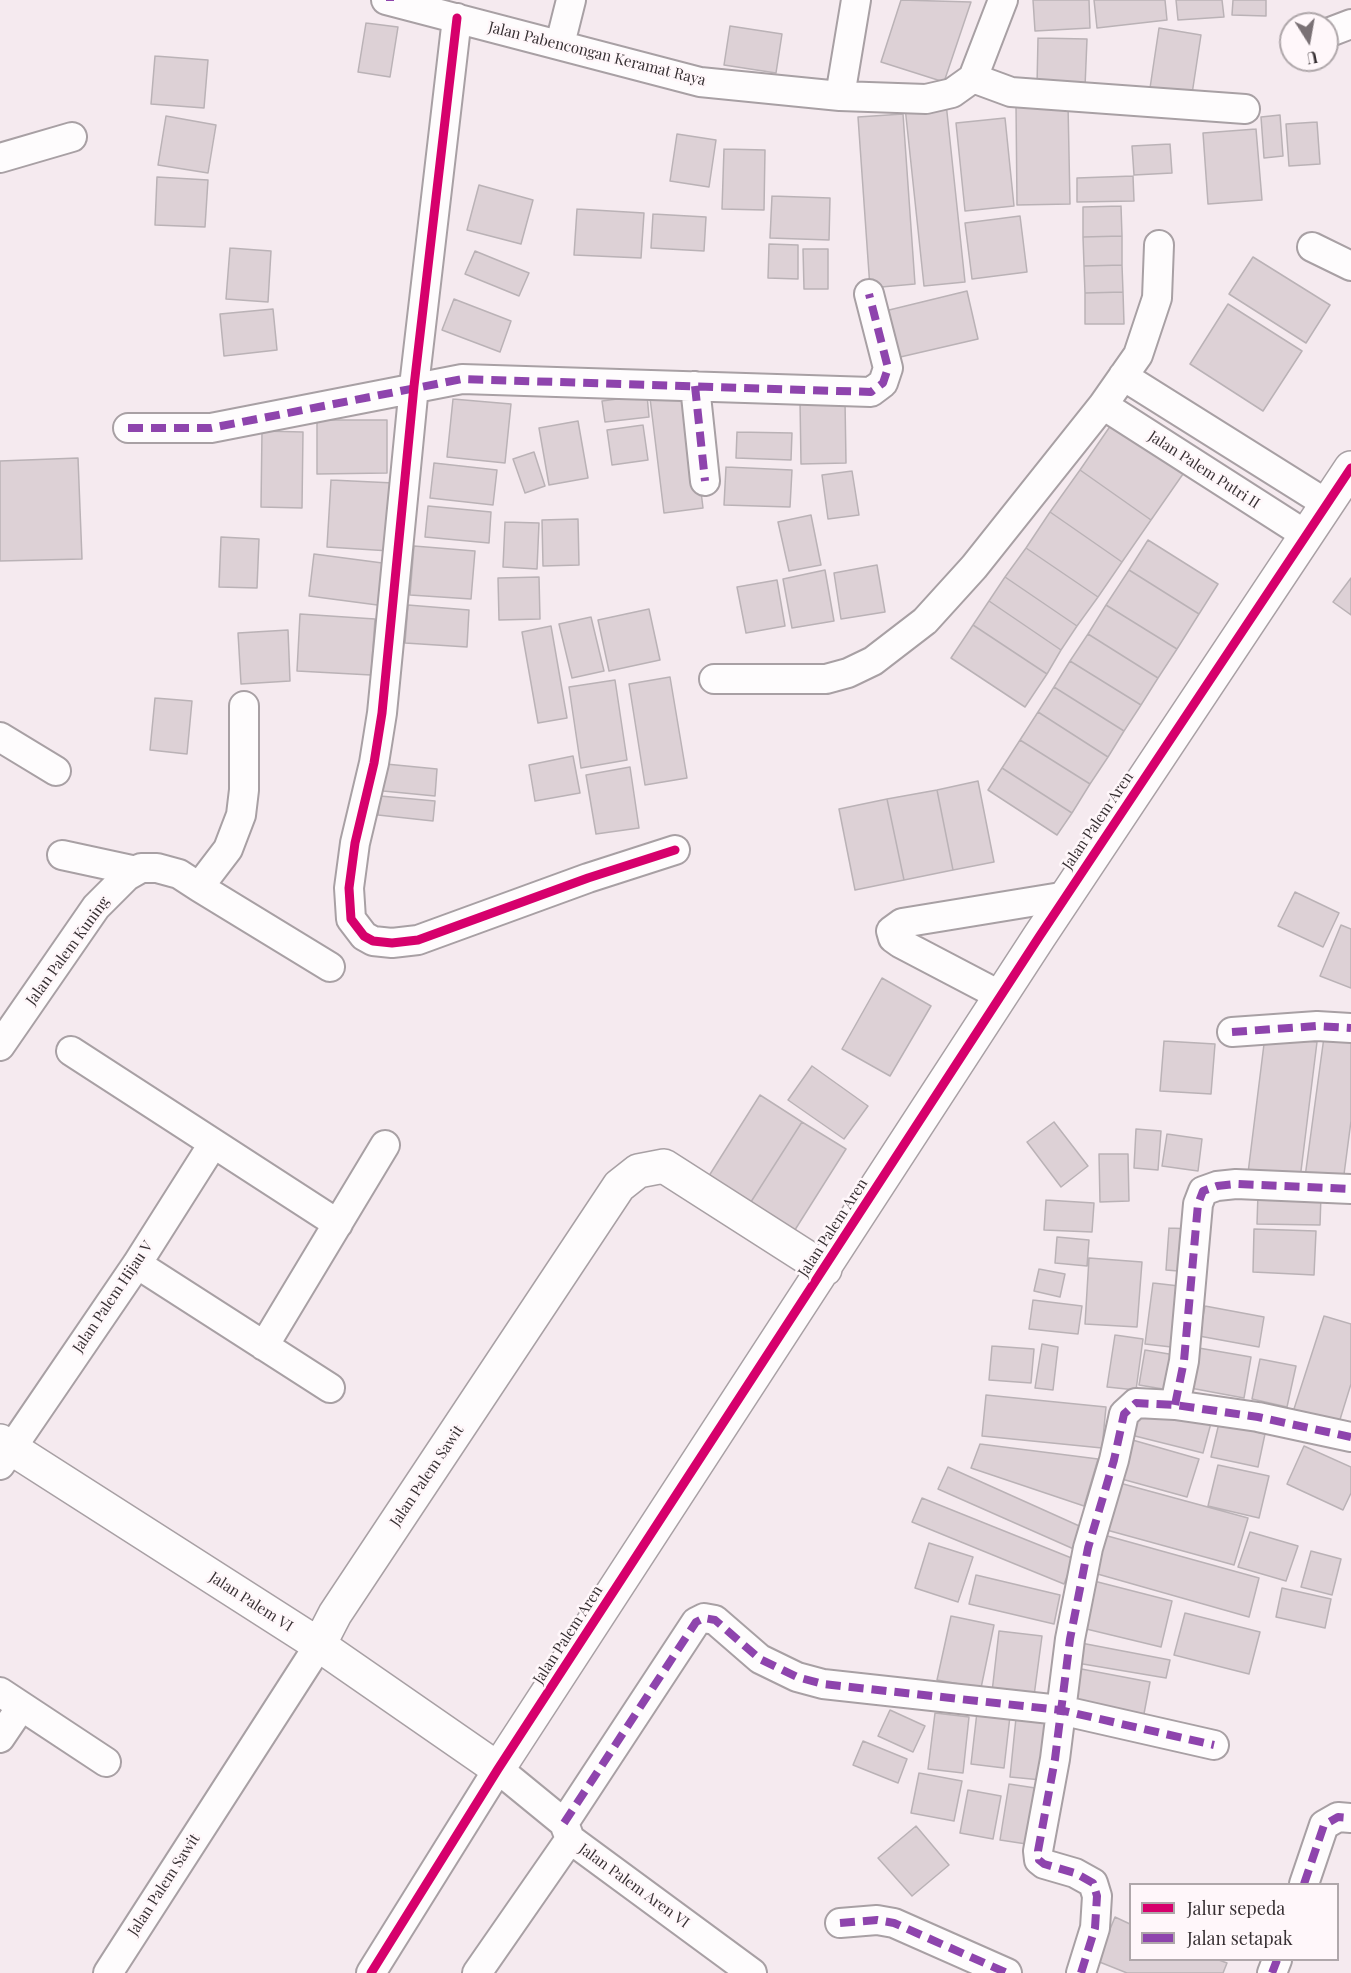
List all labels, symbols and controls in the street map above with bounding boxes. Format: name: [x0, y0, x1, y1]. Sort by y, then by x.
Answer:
north arrow: [1279, 12, 1339, 72]
street label: Jalan Pabencongan Keramat Raya: [486, 18, 708, 90]
text: U: [1305, 47, 1320, 70]
street label: Jalan Palem Putri II: [1145, 427, 1263, 513]
street label: Jalan Palem Aren: [1059, 769, 1137, 873]
street label: Jalan Palem Kuning: [23, 893, 113, 1009]
street label: Jalan Palem Aren: [794, 1175, 872, 1281]
street label: Jalan Palem Hijau V: [69, 1238, 157, 1356]
street label: Jalan Palem Sawit: [387, 1422, 467, 1530]
street label: Jalan Palem VI: [206, 1568, 296, 1636]
street label: Jalan Palem Aren: [529, 1582, 607, 1688]
street label: Jalan Palem Sawit: [124, 1831, 204, 1939]
street label: Jalan Palem Aren VI: [575, 1840, 693, 1932]
legend: [1129, 1883, 1339, 1961]
text: Jalur sepeda: [1187, 1896, 1285, 1920]
text: Jalan setapak: [1187, 1926, 1293, 1950]

